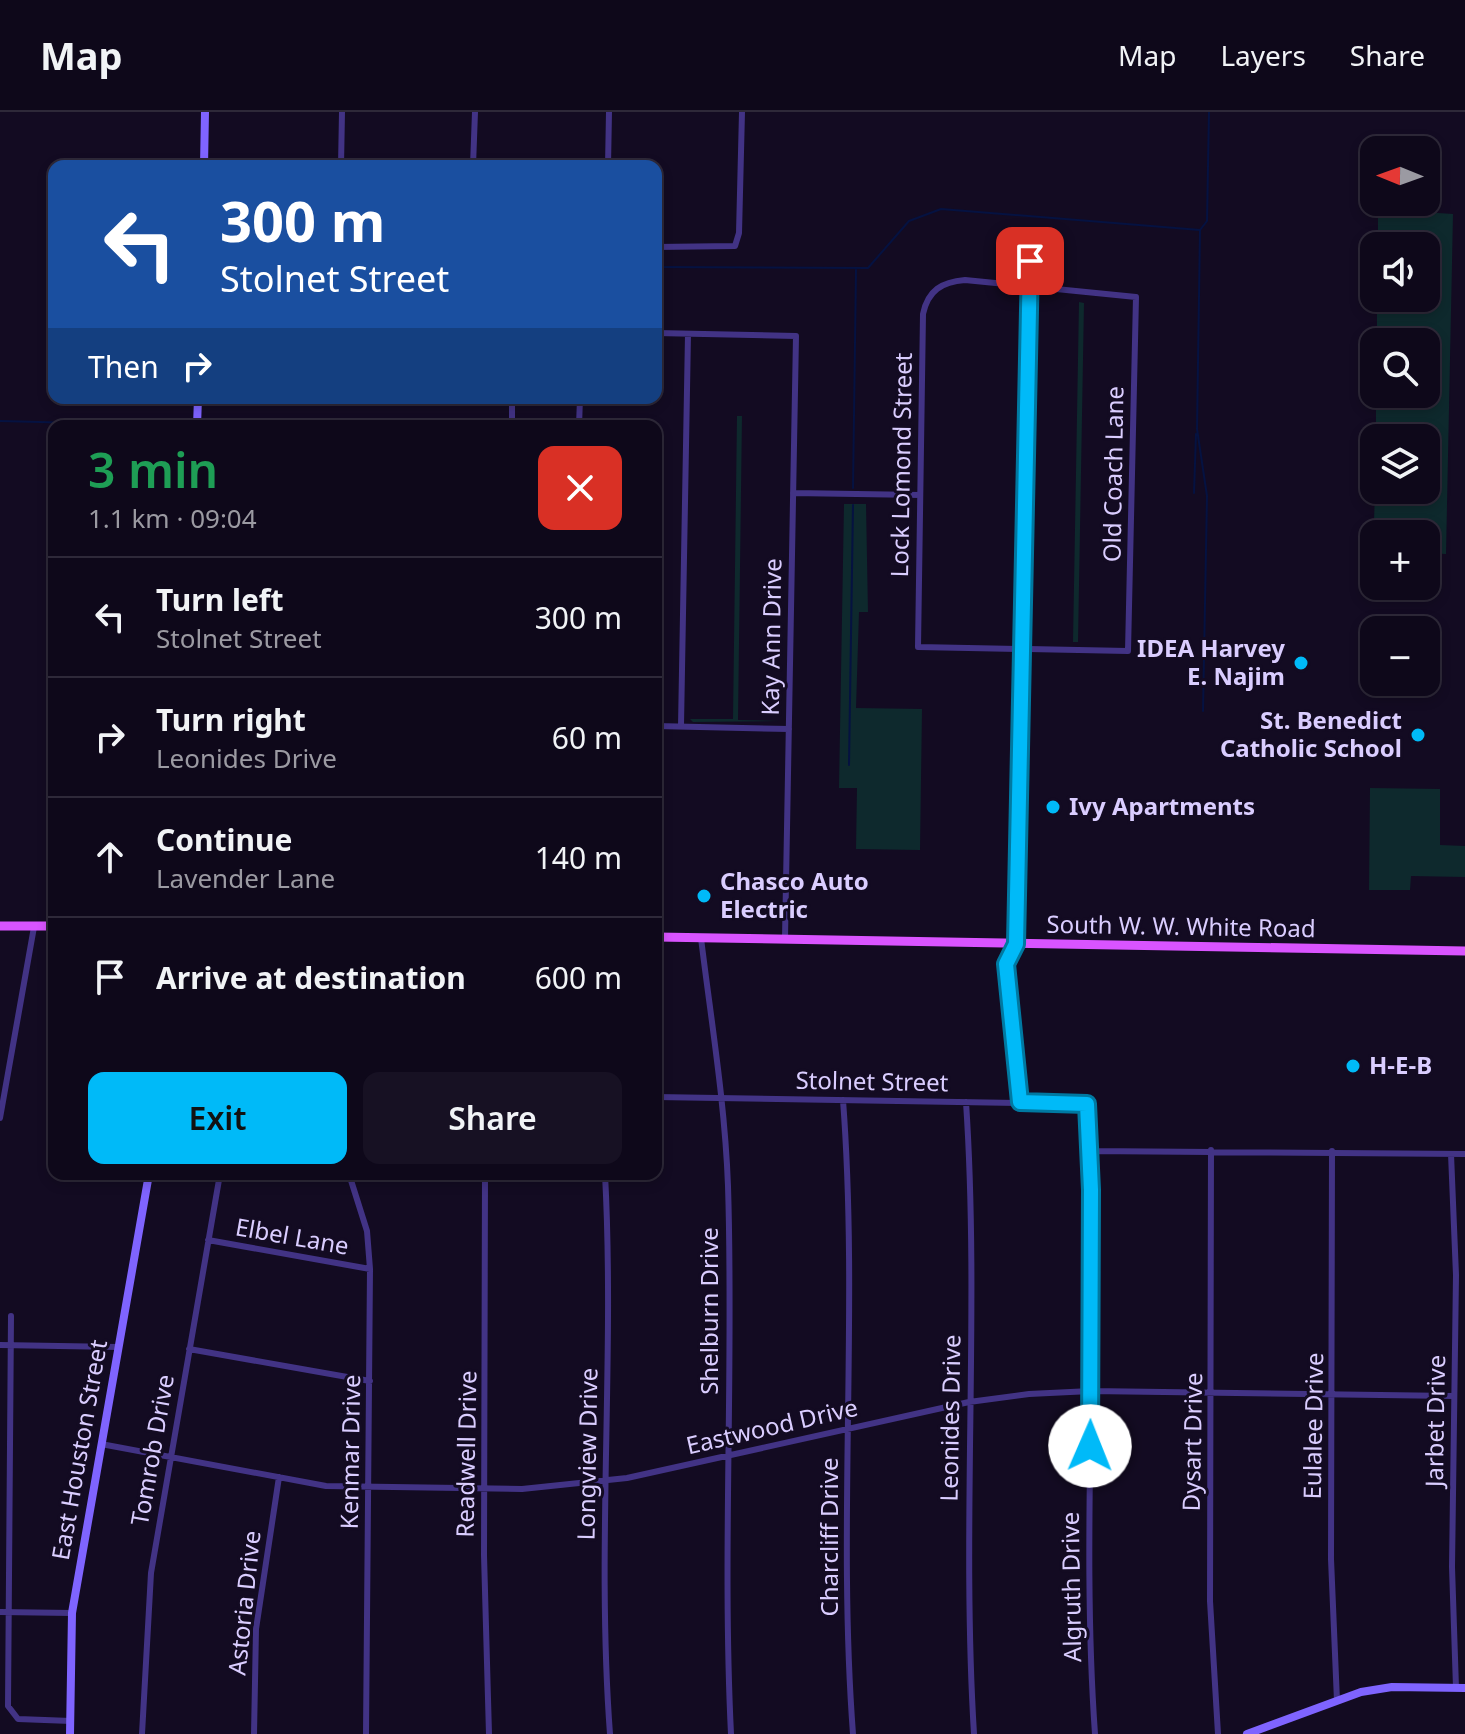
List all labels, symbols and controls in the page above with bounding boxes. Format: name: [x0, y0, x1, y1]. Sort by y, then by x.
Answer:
text: Map: [40, 29, 123, 81]
text: Map: [1118, 36, 1176, 74]
text: Layers: [1220, 36, 1306, 74]
text: Share: [1350, 36, 1425, 74]
north arrow: [1360, 136, 1440, 216]
map controls: [1360, 136, 1440, 696]
text: 300 m: [220, 182, 385, 258]
icon: left: [88, 192, 192, 296]
pin: [996, 227, 1064, 295]
button: sound: [1360, 232, 1440, 312]
icon: arrive: [1008, 239, 1052, 283]
text: Stolnet Street: [220, 254, 449, 303]
button: search: [1360, 328, 1440, 408]
icon: right: [175, 344, 219, 388]
text: Then: [88, 346, 159, 387]
street label: Lock Lomond Street: [882, 352, 919, 578]
street label: Old Coach Lane: [1094, 386, 1131, 562]
button: layers: [1360, 424, 1440, 504]
text: 3 min: [88, 437, 218, 502]
button: close: [538, 446, 622, 530]
text: 1.1 km · 09:04: [88, 500, 257, 536]
button: +: [1360, 520, 1440, 600]
street label: Kay Ann Drive: [753, 558, 788, 716]
text: Turn left: [156, 579, 284, 620]
icon: left: [88, 595, 132, 639]
text: 300 m: [535, 597, 622, 638]
button: −: [1360, 616, 1440, 696]
text: Stolnet Street: [156, 620, 322, 656]
place label: IDEA Harvey E. Najim: [1137, 631, 1285, 692]
marker: IDEA Harvey E. Najim: [1292, 654, 1310, 672]
text: Turn right: [156, 699, 306, 740]
place label: St. Benedict Catholic School: [1220, 703, 1402, 764]
icon: right: [88, 715, 132, 759]
text: 60 m: [552, 717, 622, 758]
marker: St. Benedict Catholic School: [1409, 726, 1427, 744]
text: Leonides Drive: [156, 740, 337, 776]
place label: Ivy Apartments: [1069, 789, 1255, 822]
marker: Ivy Apartments: [1044, 798, 1062, 816]
text: Continue: [156, 819, 292, 860]
icon: ahead: [88, 835, 132, 879]
text: 140 m: [535, 837, 622, 878]
text: Lavender Lane: [156, 860, 335, 896]
place label: Chasco Auto Electric: [720, 864, 869, 925]
marker: Chasco Auto Electric: [695, 887, 713, 905]
street label: South W. W. White Road: [1046, 907, 1316, 944]
icon: arrive: [88, 955, 132, 999]
text: Arrive at destination: [156, 957, 466, 998]
text: 600 m: [535, 957, 622, 998]
place label: H-E-B: [1369, 1048, 1432, 1081]
marker: H-E-B: [1344, 1057, 1362, 1075]
street label: Stolnet Street: [795, 1063, 949, 1098]
button: Exit: [88, 1072, 347, 1164]
button: Share: [363, 1072, 622, 1164]
street label: Elbel Lane: [233, 1209, 352, 1262]
street label: Shelburn Drive: [692, 1227, 725, 1395]
street label: Leonides Drive: [932, 1334, 967, 1502]
street label: East Houston Street: [43, 1337, 114, 1562]
street label: Eulalee Drive: [1295, 1352, 1330, 1500]
street label: Jarbet Drive: [1417, 1354, 1452, 1489]
street label: Longview Drive: [568, 1367, 605, 1541]
street label: Readwell Drive: [448, 1370, 483, 1538]
street label: Tomrob Drive: [122, 1372, 181, 1528]
street label: Dysart Drive: [1174, 1372, 1209, 1512]
street label: Kenmar Drive: [332, 1374, 367, 1530]
street label: Eastwood Drive: [683, 1390, 861, 1461]
position arrow: [1048, 1404, 1132, 1488]
street label: Charcliff Drive: [812, 1458, 845, 1616]
street label: Algruth Drive: [1053, 1512, 1088, 1662]
street label: Astoria Drive: [220, 1529, 268, 1677]

